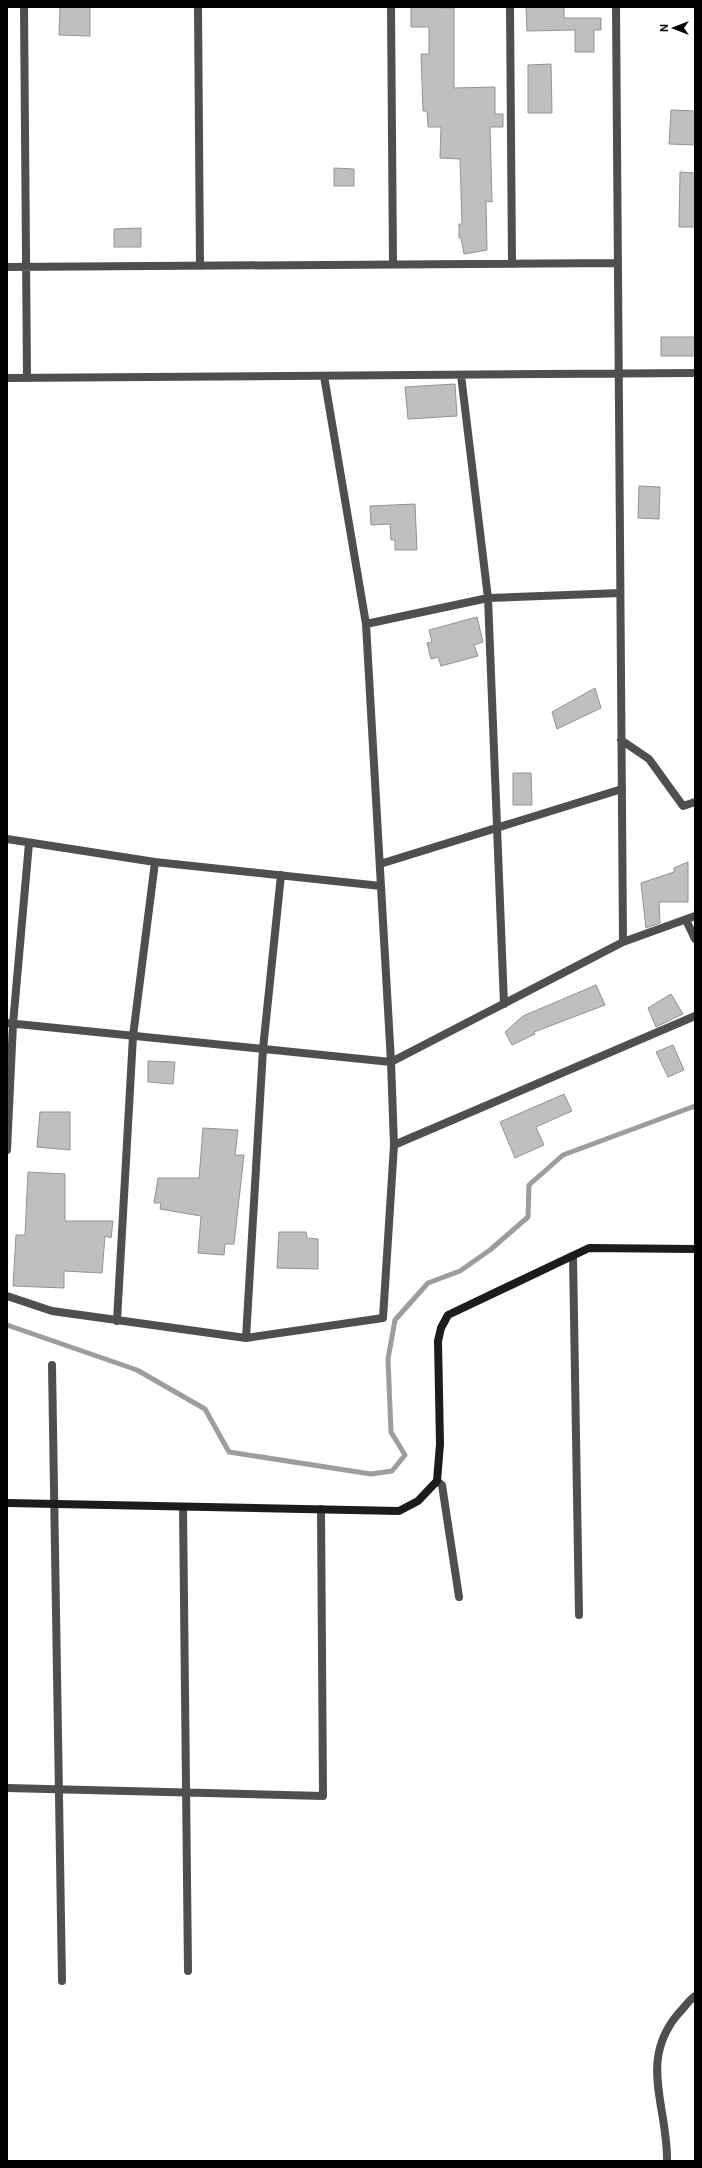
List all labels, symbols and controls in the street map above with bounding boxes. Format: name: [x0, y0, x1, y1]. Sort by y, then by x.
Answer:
north arrow: [654, 8, 694, 48]
text: N: [657, 24, 671, 32]

